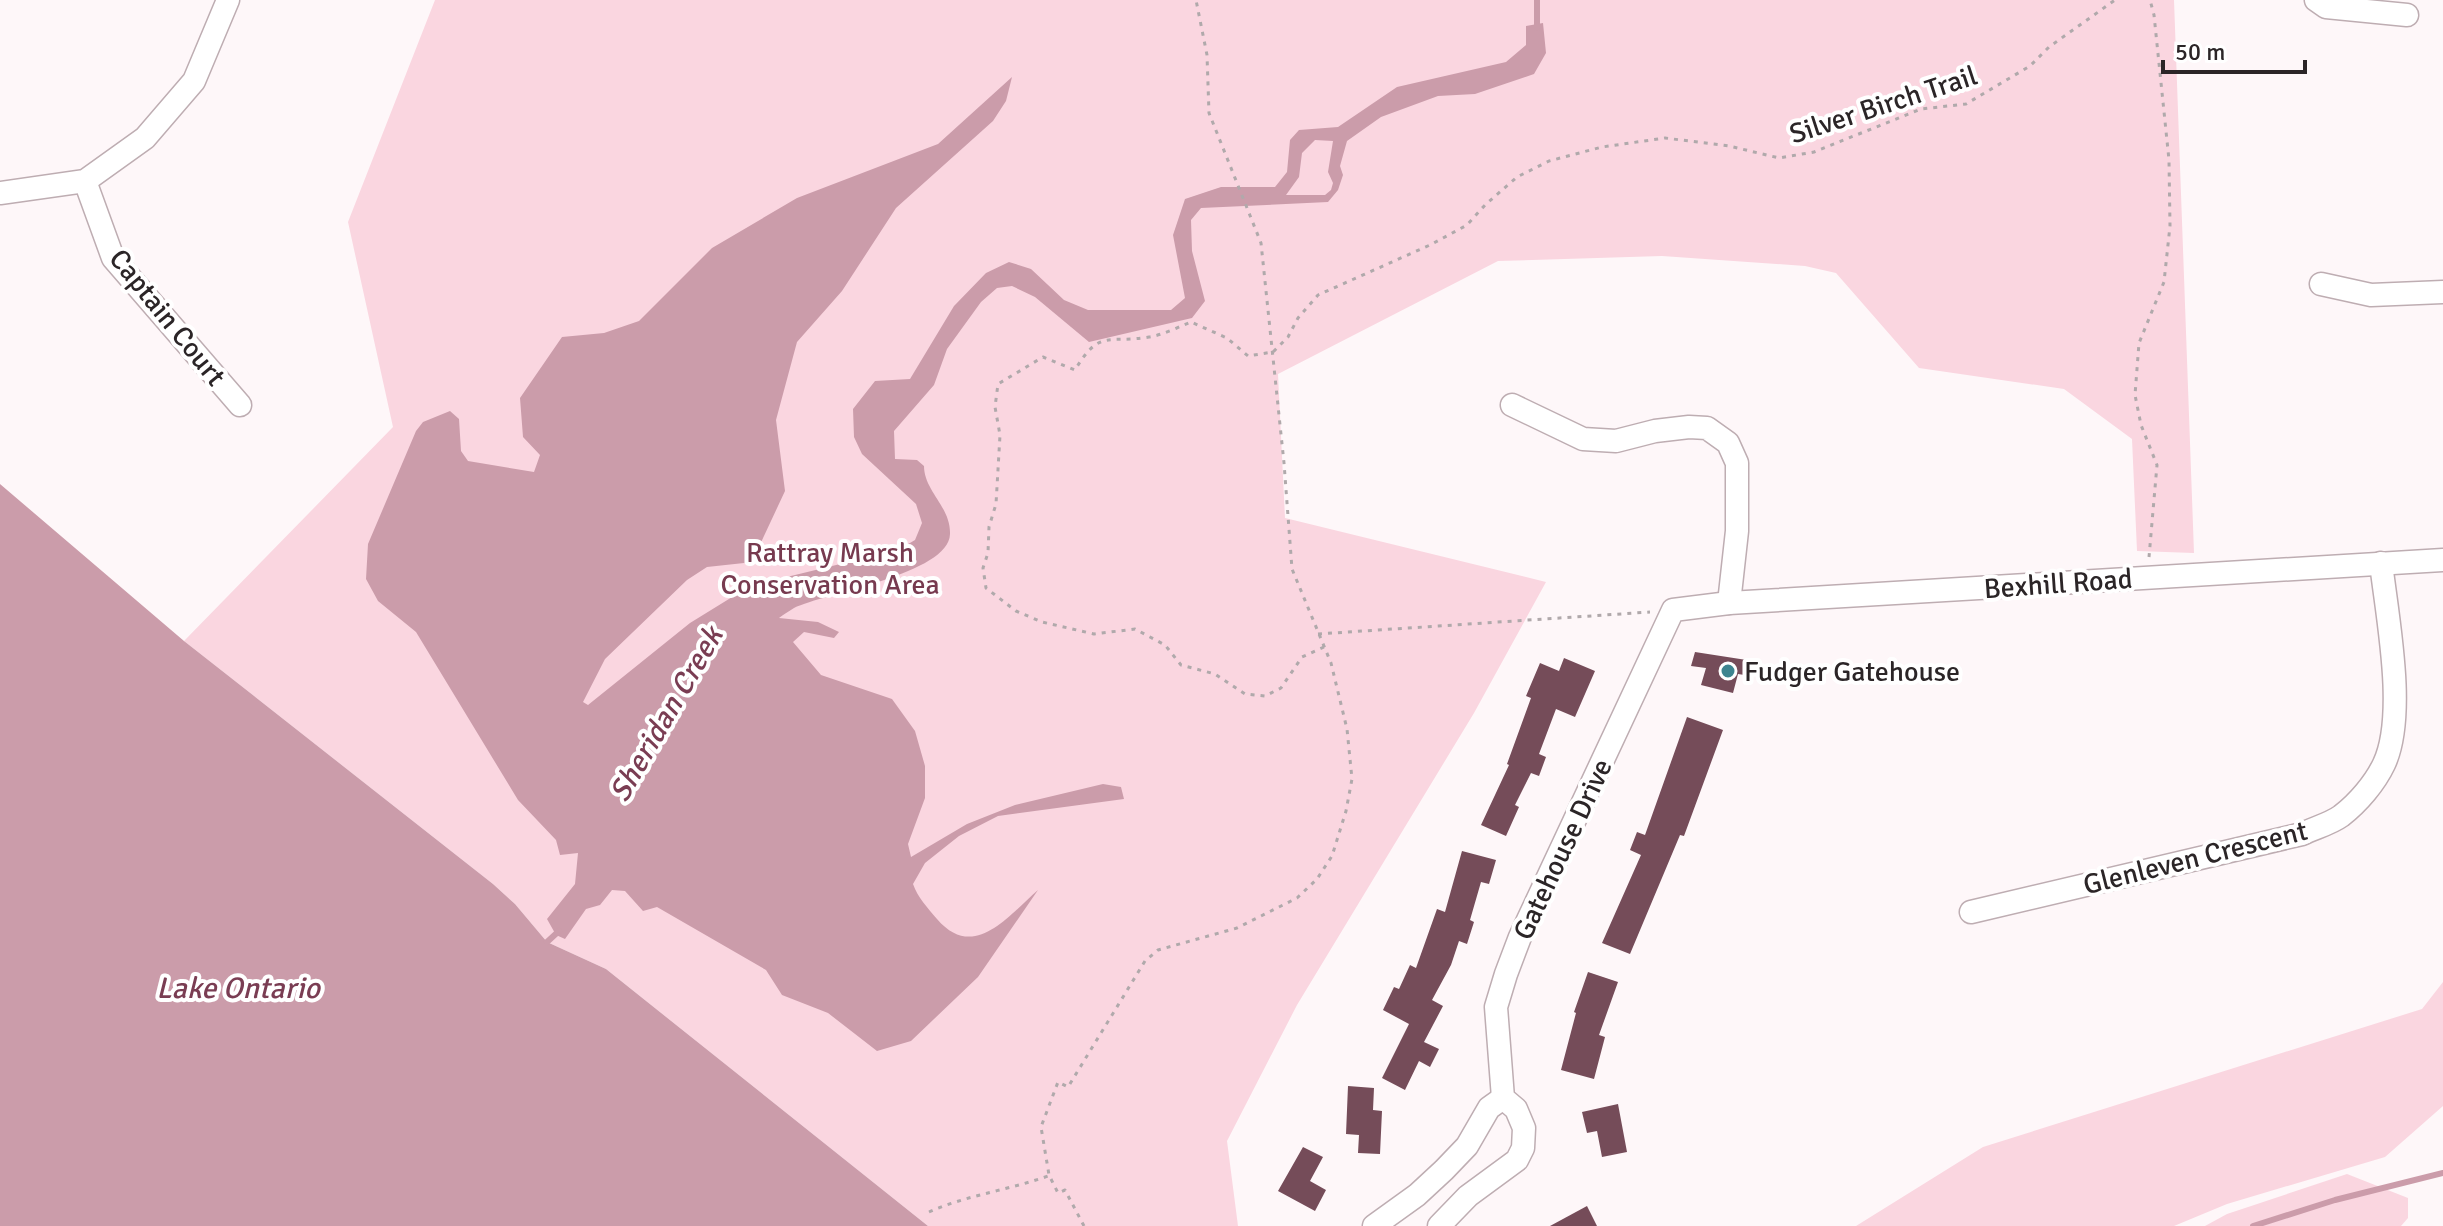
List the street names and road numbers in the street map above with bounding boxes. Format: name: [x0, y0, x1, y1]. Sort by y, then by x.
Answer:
street label: Silver Birch Trail: [1785, 59, 1981, 151]
street label: Captain Court: [102, 242, 233, 393]
street label: Bexhill Road: [1983, 562, 2134, 606]
street label: Gatehouse Drive: [1506, 754, 1620, 945]
street label: Glenleven Crescent: [2080, 814, 2311, 902]

